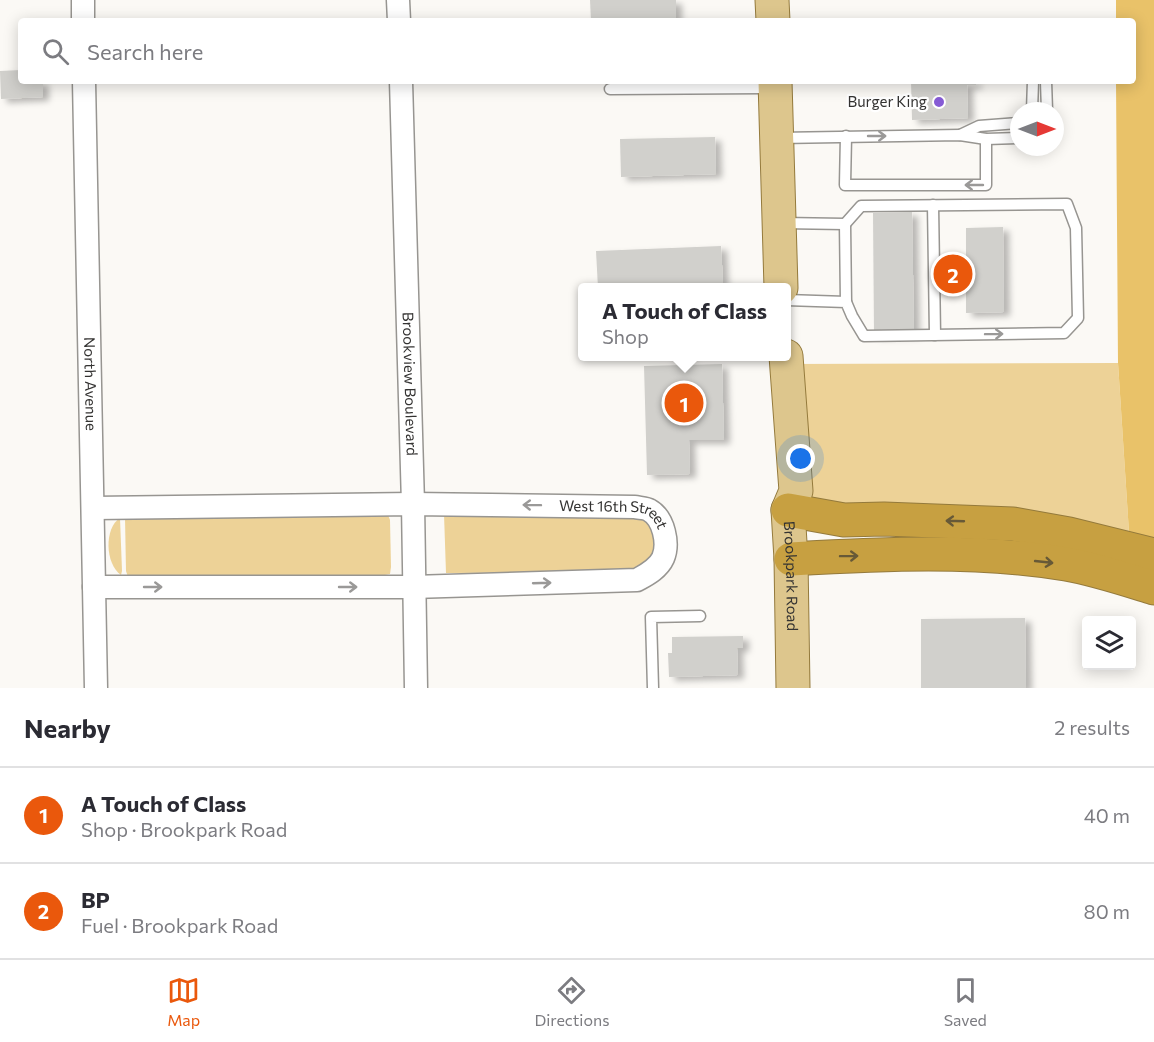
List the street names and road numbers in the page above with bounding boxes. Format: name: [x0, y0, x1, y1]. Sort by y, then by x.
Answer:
street label: Brookview Boulevard: [400, 312, 422, 456]
street label: North Avenue: [81, 337, 101, 431]
street label: West 16th Street: [559, 496, 672, 531]
street label: Brookpark Road: [781, 520, 802, 631]

